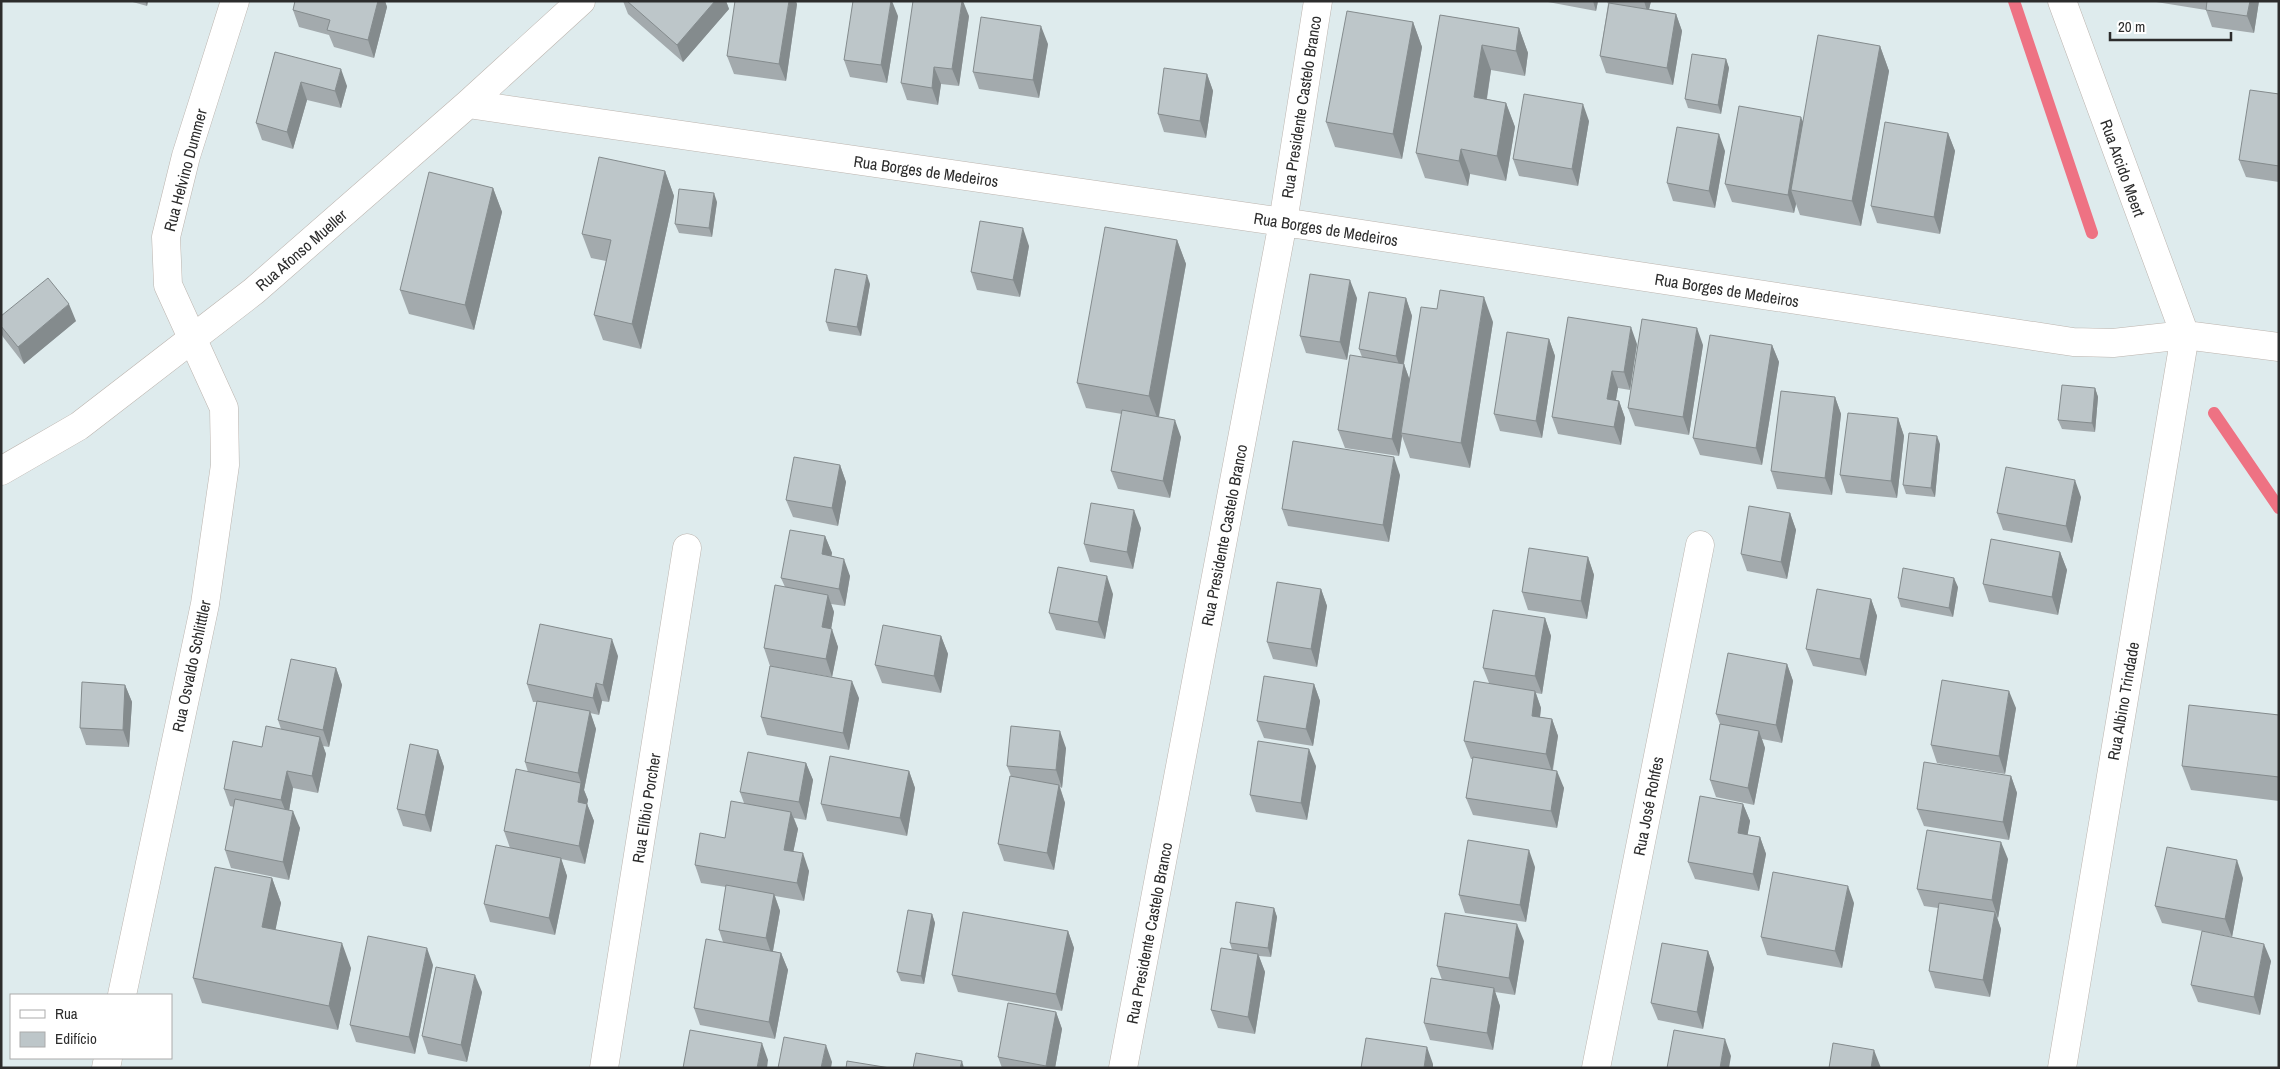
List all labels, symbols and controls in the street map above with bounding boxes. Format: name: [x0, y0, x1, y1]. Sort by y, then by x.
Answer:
scale bar: [2110, 10, 2231, 42]
street label: Rua Presidente Castelo Branco: [1276, 14, 1326, 200]
text: 20 m: [2118, 16, 2145, 37]
street label: Rua Helvino Dummer: [158, 106, 212, 234]
street label: Rua Arcido Meert: [2095, 116, 2151, 220]
street label: Rua Borges de Medeiros: [852, 150, 1000, 192]
street label: Rua Afonso Mueller: [251, 204, 352, 296]
street label: Rua Borges de Medeiros: [1252, 207, 1400, 251]
street label: Rua Borges de Medeiros: [1653, 268, 1801, 312]
street label: Rua Presidente Castelo Branco: [1196, 442, 1252, 628]
street label: Rua Osvaldo Schlitttler: [166, 597, 216, 734]
street label: Rua Albino Trindade: [2102, 640, 2144, 762]
street label: Rua Elíbio Porcher: [626, 751, 666, 864]
street label: Rua José Rohfes: [1628, 755, 1668, 857]
street label: Rua Presidente Castelo Branco: [1121, 840, 1177, 1026]
legend: [10, 994, 172, 1059]
text: Rua: [55, 1003, 78, 1024]
text: Edifício: [55, 1028, 97, 1049]

